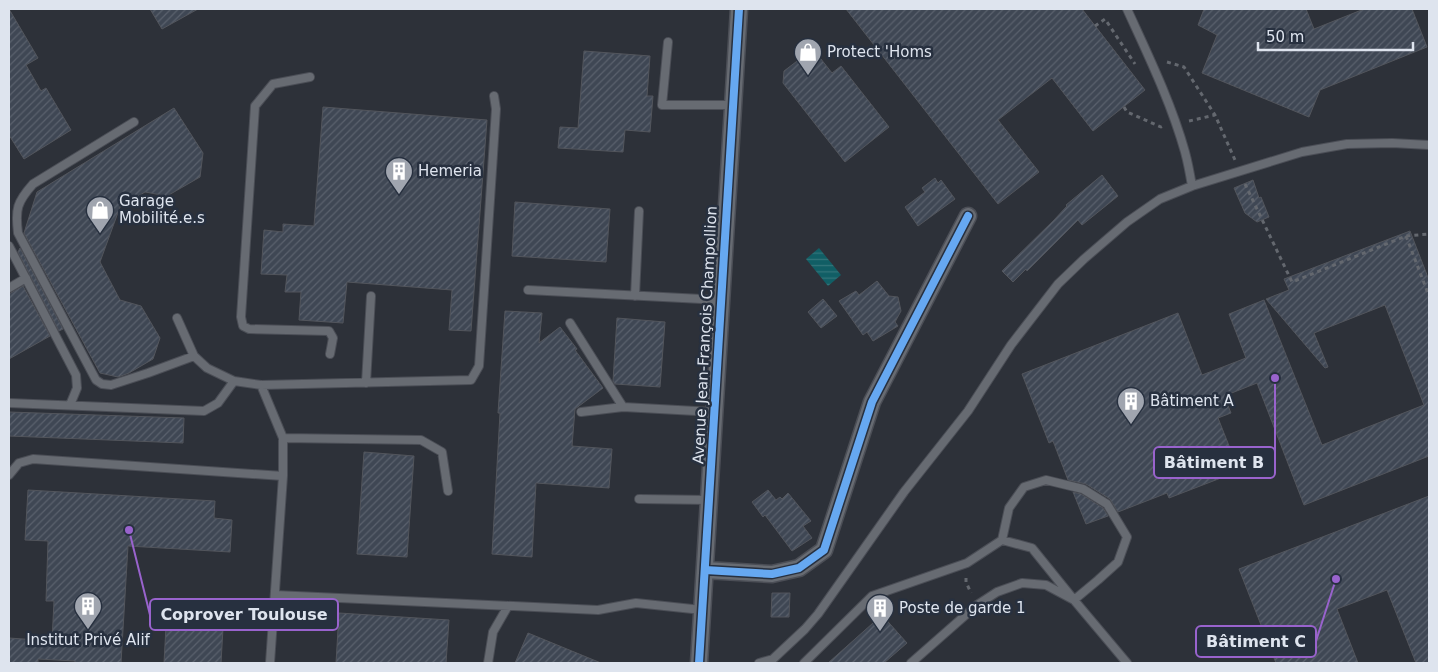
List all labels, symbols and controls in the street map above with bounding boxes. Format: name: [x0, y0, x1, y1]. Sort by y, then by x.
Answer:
scale bar: [1258, 20, 1413, 52]
text: 50 m: [1266, 28, 1304, 46]
shop icon: Protect 'Homs: [793, 37, 823, 76]
place label: Protect 'Homs: [827, 43, 932, 61]
building icon: Hemeria: [384, 156, 414, 195]
place label: Hemeria: [418, 162, 482, 180]
place label: Garage Mobilité.e.s: [119, 192, 205, 227]
shop icon: Garage Mobilité.e.s: [85, 195, 115, 234]
street label: Avenue Jean-François Champollion: [689, 205, 721, 465]
building icon: Bâtiment A: [1116, 386, 1146, 425]
place label: Bâtiment A: [1150, 392, 1235, 410]
callout: Bâtiment B: [1154, 447, 1275, 478]
text: Bâtiment B: [1164, 453, 1264, 472]
building icon: Institut Privé Alif: [73, 591, 103, 630]
building icon: Poste de garde 1: [865, 593, 895, 632]
callout: Coprover Toulouse: [150, 599, 338, 630]
place label: Poste de garde 1: [899, 599, 1026, 617]
text: Coprover Toulouse: [160, 605, 328, 624]
callout: Bâtiment C: [1196, 626, 1316, 657]
place label: Institut Privé Alif: [26, 631, 151, 649]
text: Bâtiment C: [1206, 632, 1306, 651]

